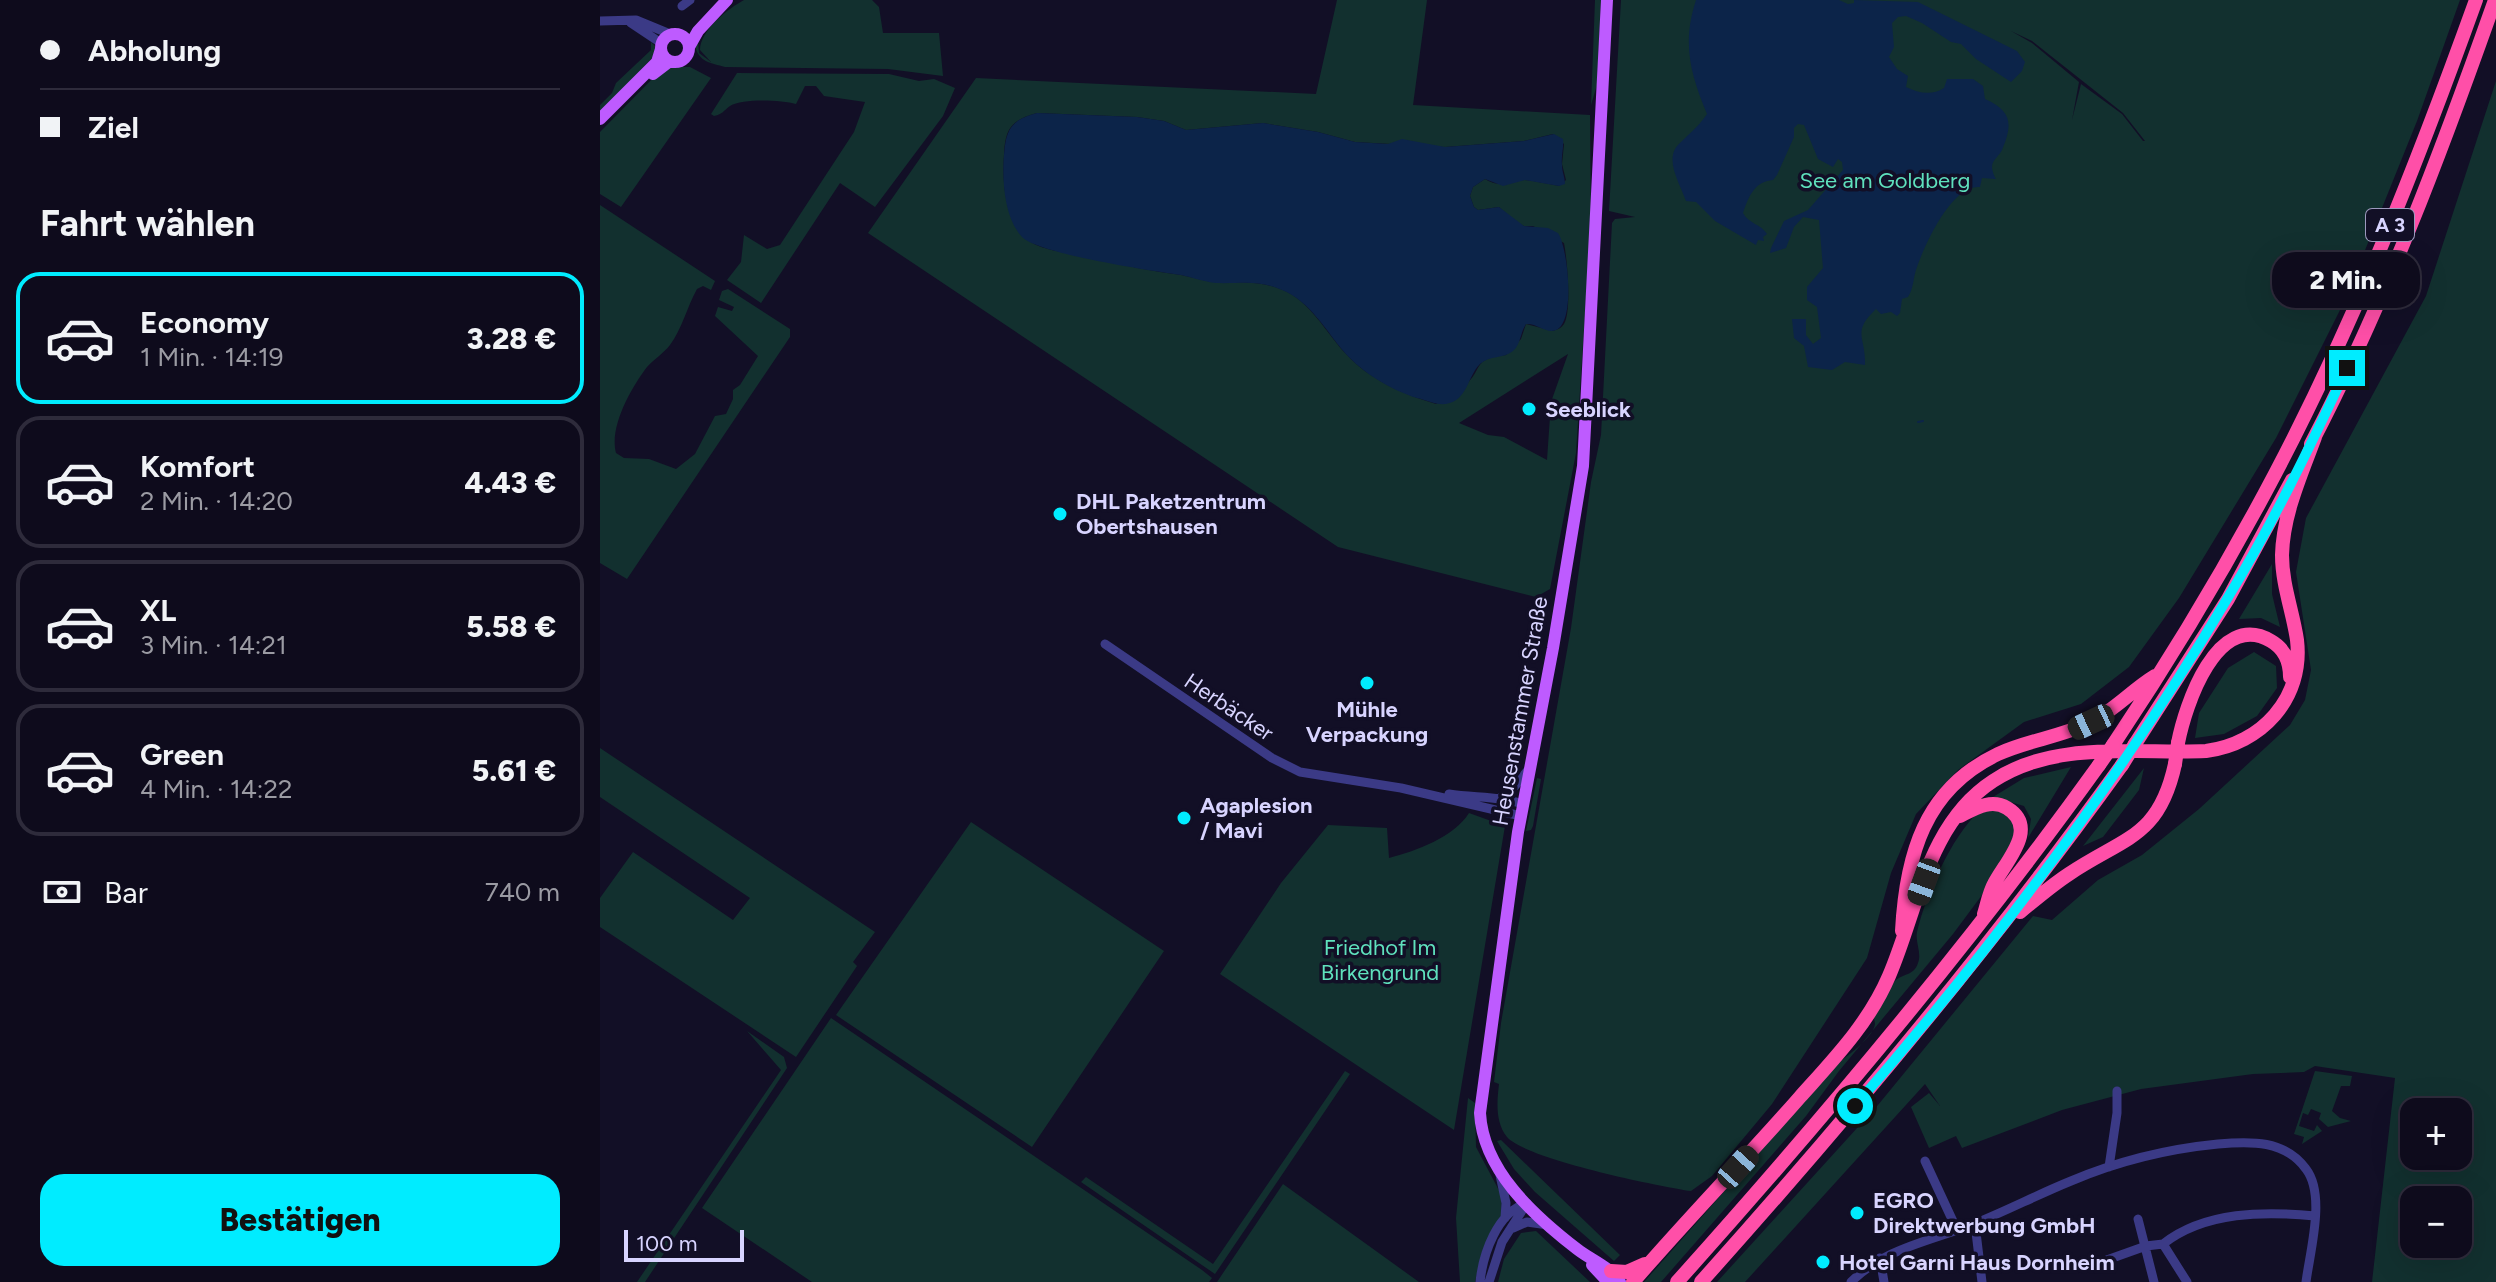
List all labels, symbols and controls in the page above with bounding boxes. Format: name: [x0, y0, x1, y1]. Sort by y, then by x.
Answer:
text: Abholung: [88, 32, 221, 69]
text: Ziel: [88, 109, 139, 146]
park label: See am Goldberg: [1800, 167, 1970, 194]
text: Fahrt wählen: [40, 202, 255, 245]
road number: A 3: [2366, 209, 2414, 241]
callout: 2 Min.: [2273, 252, 2421, 308]
text: 2 Min.: [2310, 264, 2382, 296]
icon: car: [44, 302, 116, 374]
text: Economy: [140, 304, 269, 341]
text: 3.28 €: [467, 320, 556, 357]
text: 1 Min. · 14:19: [140, 341, 283, 373]
route end: [2329, 350, 2365, 386]
place label: Seeblick: [1545, 396, 1631, 423]
marker: Seeblick: [1520, 400, 1538, 418]
icon: car: [44, 446, 116, 518]
text: Komfort: [140, 448, 255, 485]
text: 4.43 €: [465, 464, 556, 501]
text: 2 Min. · 14:20: [140, 485, 293, 517]
place label: DHL Paketzentrum Obertshausen: [1076, 488, 1266, 540]
marker: DHL Paketzentrum Obertshausen: [1051, 505, 1069, 523]
icon: car: [44, 590, 116, 662]
text: XL: [140, 592, 176, 629]
street label: Heusenstammer Straße: [1487, 594, 1553, 828]
text: 5.58 €: [466, 608, 556, 645]
text: 3 Min. · 14:21: [140, 629, 287, 661]
street label: Herbäcker: [1179, 667, 1279, 747]
marker: Mühle Verpackung: [1358, 674, 1376, 692]
place label: Mühle Verpackung: [1306, 696, 1428, 748]
car: [2064, 701, 2118, 743]
icon: car: [44, 734, 116, 806]
text: Green: [140, 736, 224, 773]
text: 5.61 €: [472, 752, 556, 789]
text: 4 Min. · 14:22: [140, 773, 293, 805]
place label: Agaplesion / Mavi: [1200, 792, 1313, 844]
marker: Agaplesion / Mavi: [1175, 809, 1193, 827]
car: [1905, 855, 1943, 909]
icon: cash: [40, 870, 84, 914]
text: Bar: [104, 874, 148, 911]
text: 740 m: [485, 876, 560, 908]
park label: Friedhof Im Birkengrund: [1321, 934, 1439, 986]
route start: [1837, 1088, 1873, 1124]
map controls: [2400, 1098, 2472, 1258]
button: +: [2400, 1098, 2472, 1170]
car: [1713, 1141, 1763, 1193]
button: Bestätigen: [40, 1174, 560, 1266]
button: −: [2400, 1186, 2472, 1258]
place label: EGRO Direktwerbung GmbH: [1873, 1187, 2096, 1239]
marker: EGRO Direktwerbung GmbH: [1848, 1204, 1866, 1222]
scale bar: [624, 1226, 744, 1262]
text: 100 m: [636, 1230, 697, 1257]
place label: Hotel Garni Haus Dornheim: [1839, 1249, 2115, 1276]
marker: Hotel Garni Haus Dornheim: [1814, 1253, 1832, 1271]

